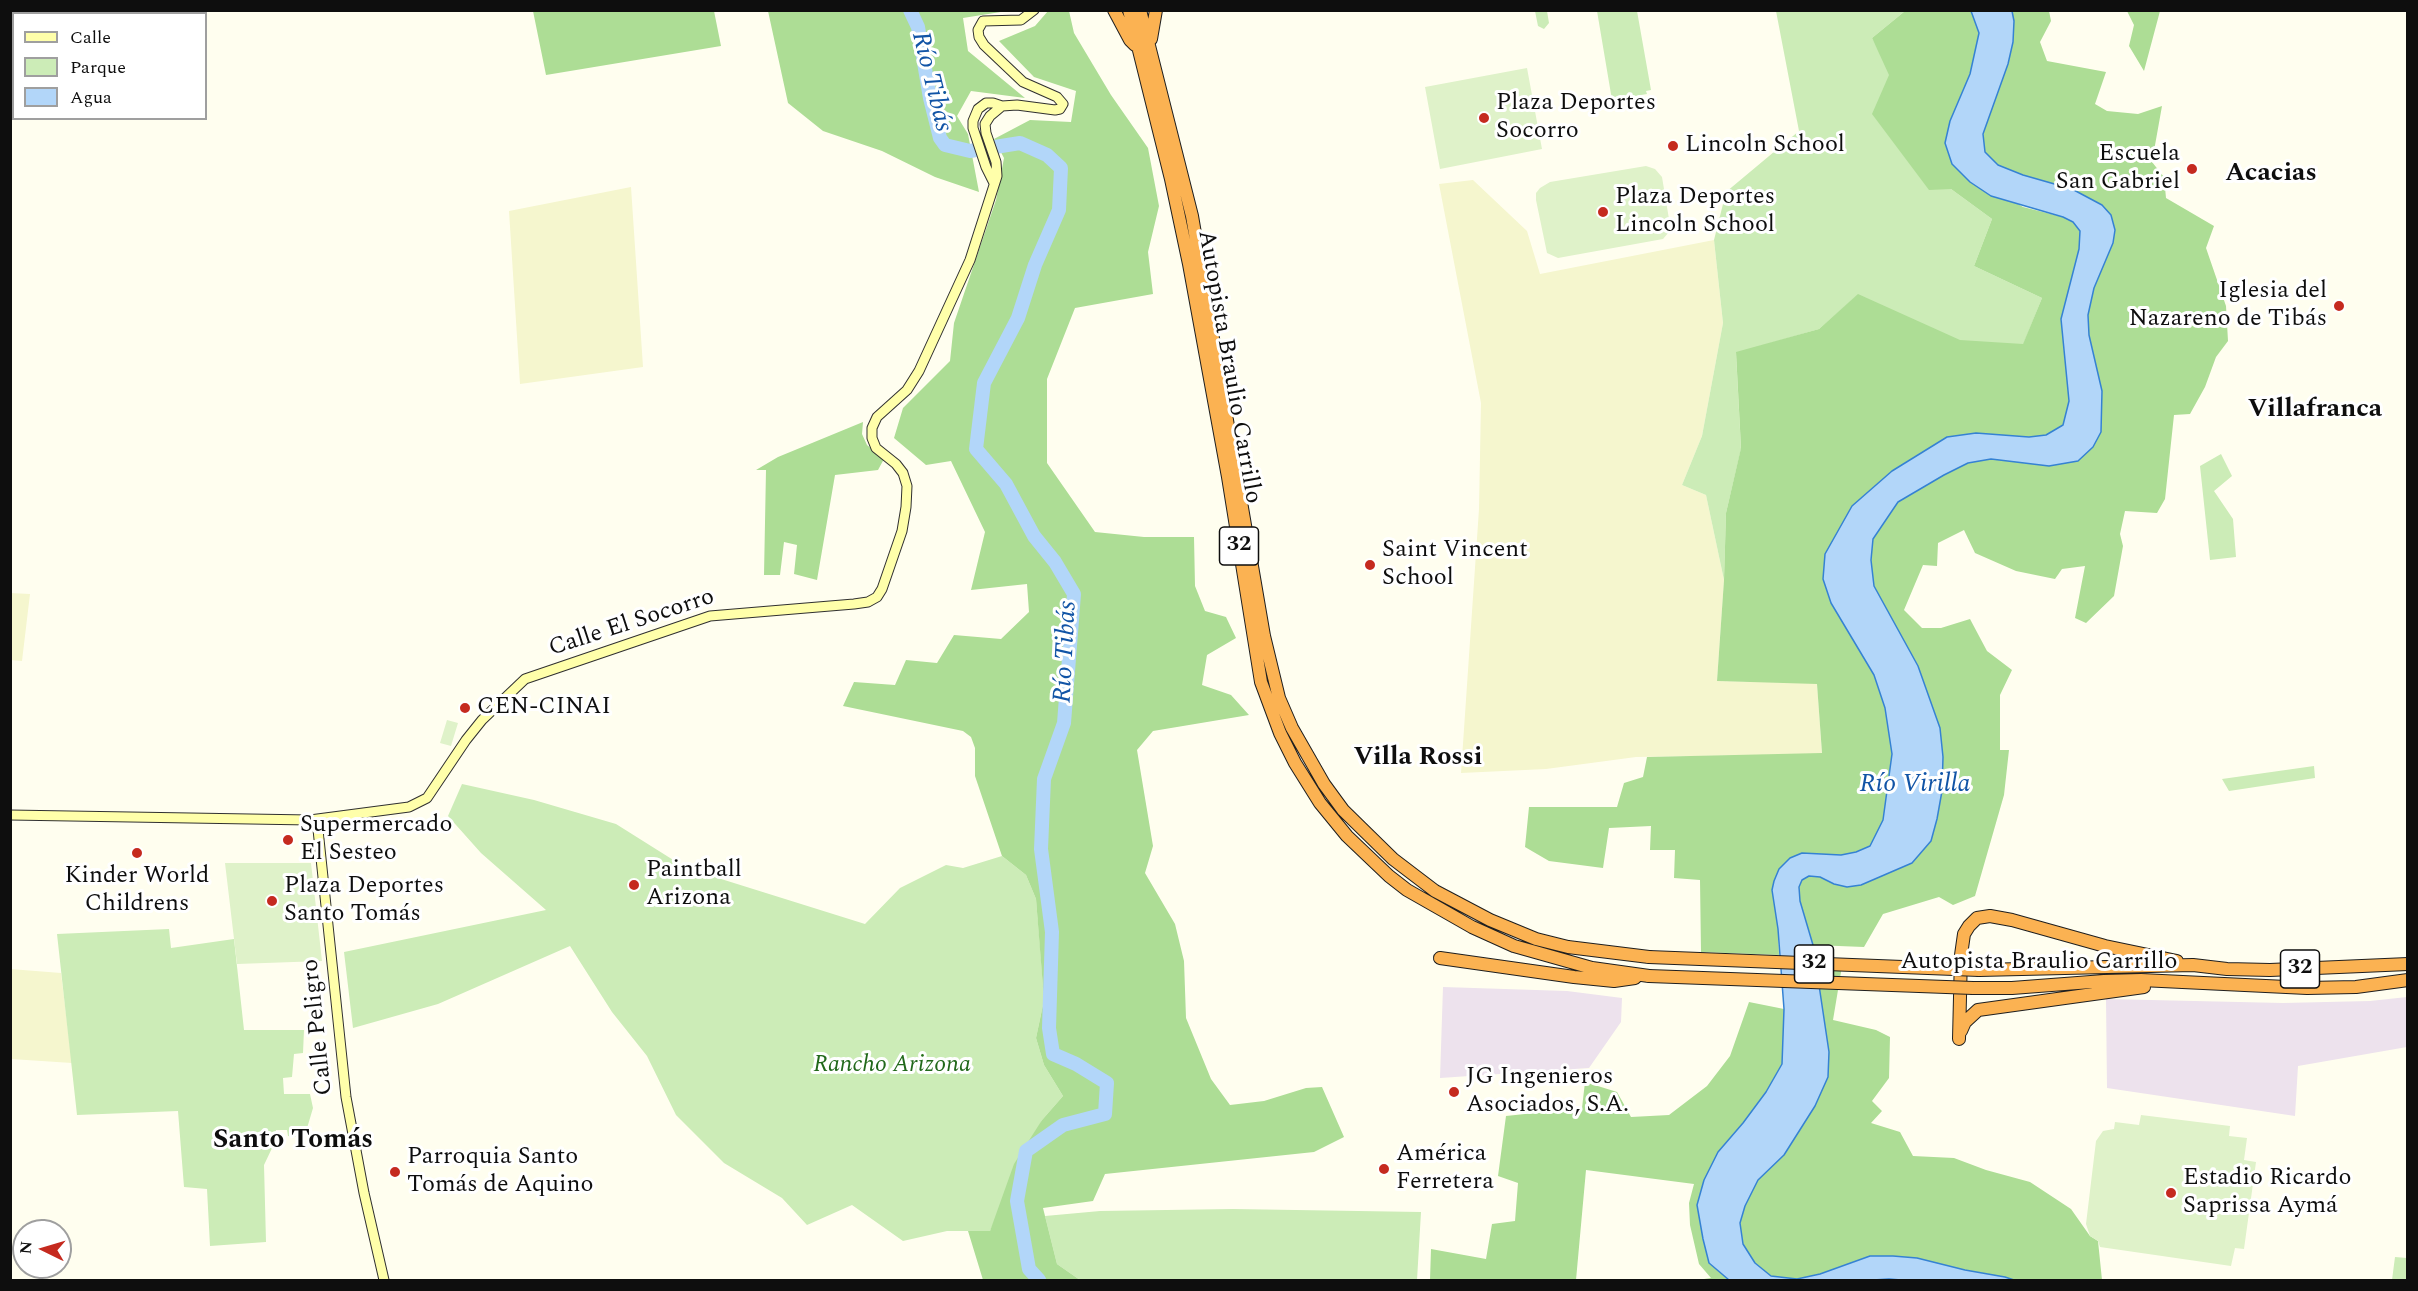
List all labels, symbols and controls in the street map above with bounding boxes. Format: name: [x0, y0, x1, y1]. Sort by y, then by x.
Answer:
legend: [12, 12, 207, 120]
text: Calle: [70, 24, 111, 51]
water label: Río Tibás: [903, 29, 957, 135]
text: Parque: [70, 54, 126, 81]
text: Agua: [70, 84, 112, 111]
place label: Plaza Deportes Socorro: [1496, 90, 1656, 146]
marker: Plaza Deportes Socorro: [1477, 111, 1491, 125]
place label: Lincoln School: [1685, 132, 1845, 160]
marker: Lincoln School: [1666, 139, 1680, 153]
place label: Escuela San Gabriel: [2056, 141, 2180, 197]
district label: Acacias: [2225, 159, 2317, 191]
marker: Escuela San Gabriel: [2185, 162, 2199, 176]
place label: Plaza Deportes Lincoln School: [1615, 184, 1775, 240]
marker: Plaza Deportes Lincoln School: [1596, 205, 1610, 219]
street label: Autopista Braulio Carrillo: [1190, 228, 1266, 506]
place label: Iglesia del Nazareno de Tibás: [2129, 278, 2327, 334]
marker: Iglesia del Nazareno de Tibás: [2332, 299, 2346, 313]
district label: Villafranca: [2248, 395, 2382, 427]
road number: 32: [1220, 527, 1258, 565]
place label: Saint Vincent School: [1382, 537, 1528, 593]
marker: Saint Vincent School: [1363, 558, 1377, 572]
street label: Calle El Socorro: [546, 584, 718, 664]
water label: Río Tibás: [1049, 600, 1085, 704]
place label: CEN-CINAI: [477, 694, 611, 722]
marker: CEN-CINAI: [458, 701, 472, 715]
district label: Villa Rossi: [1354, 743, 1482, 775]
water label: Río Virilla: [1859, 770, 1971, 802]
place label: Supermercado El Sesteo: [300, 812, 452, 868]
marker: Supermercado El Sesteo: [281, 833, 295, 847]
marker: Kinder World Childrens: [130, 846, 144, 860]
place label: Paintball Arizona: [646, 857, 742, 913]
place label: Kinder World Childrens: [64, 863, 210, 919]
place label: Plaza Deportes Santo Tomás: [284, 873, 444, 929]
marker: Paintball Arizona: [627, 878, 641, 892]
marker: Plaza Deportes Santo Tomás: [265, 894, 279, 908]
road number: 32: [1794, 945, 1834, 983]
street label: Autopista Braulio Carrillo: [1900, 949, 2178, 977]
road number: 32: [2280, 950, 2320, 988]
street label: Calle Peligro: [298, 957, 340, 1097]
park label: Rancho Arizona: [813, 1052, 971, 1080]
place label: JG Ingenieros Asociados, S.A.: [1466, 1064, 1629, 1120]
marker: JG Ingenieros Asociados, S.A.: [1447, 1085, 1461, 1099]
district label: Santo Tomás: [213, 1126, 373, 1158]
place label: América Ferretera: [1396, 1141, 1494, 1197]
place label: Parroquia Santo Tomás de Aquino: [407, 1144, 593, 1200]
marker: América Ferretera: [1377, 1162, 1391, 1176]
marker: Parroquia Santo Tomás de Aquino: [388, 1165, 402, 1179]
place label: Estadio Ricardo Saprissa Aymá: [2183, 1165, 2351, 1221]
marker: Estadio Ricardo Saprissa Aymá: [2164, 1186, 2178, 1200]
north arrow: [12, 1219, 72, 1279]
text: N: [14, 1240, 39, 1255]

